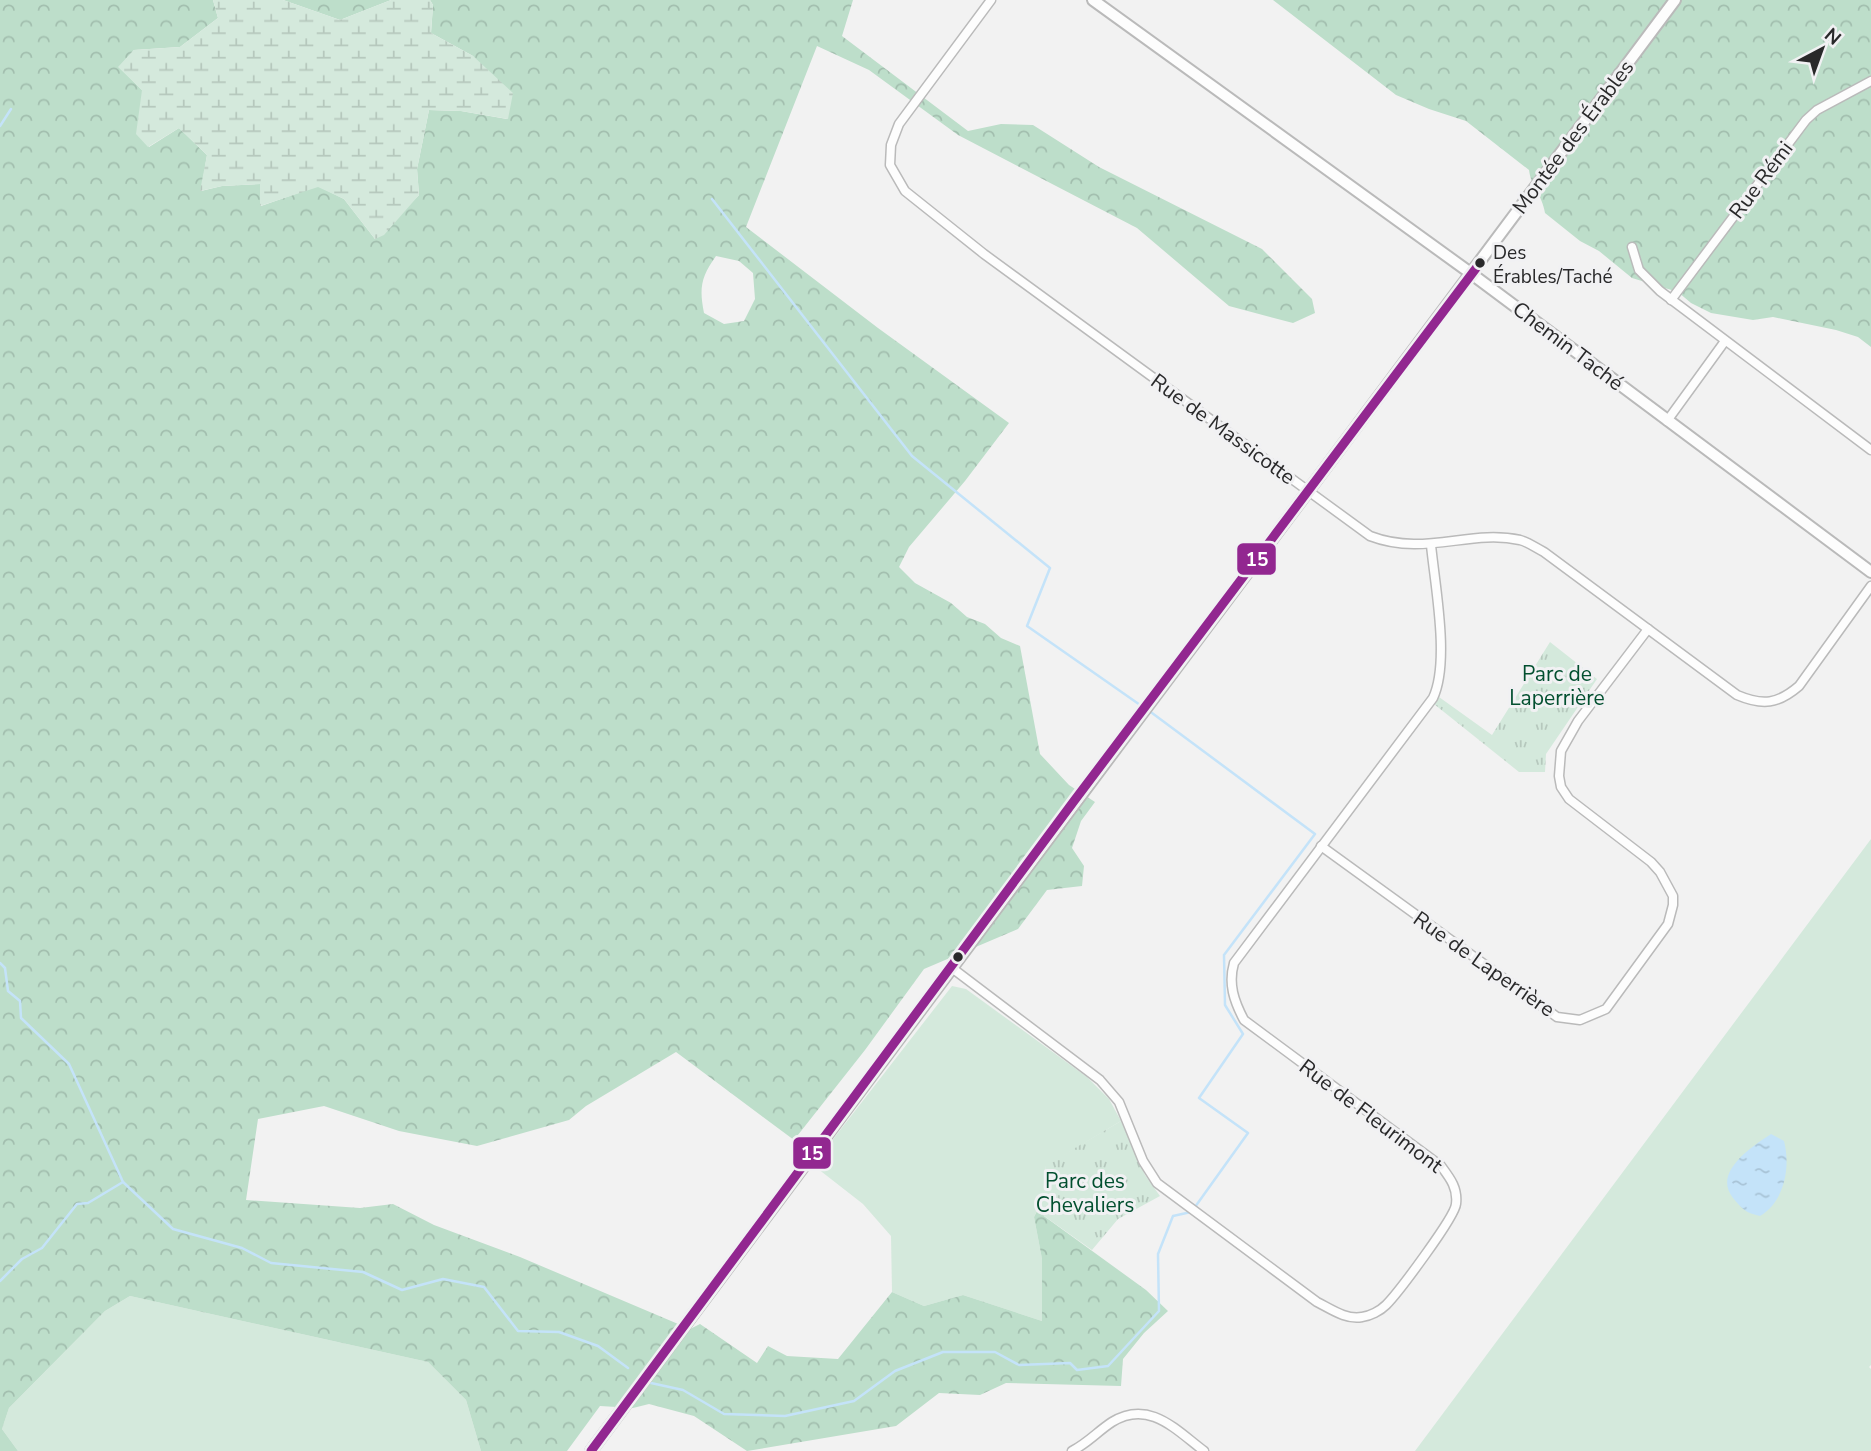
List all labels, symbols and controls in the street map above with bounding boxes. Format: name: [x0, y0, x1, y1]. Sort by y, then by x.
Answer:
north arrow: [1787, 14, 1857, 84]
text: N: [1819, 22, 1846, 51]
street label: Montée des Érables: [1506, 54, 1640, 220]
street label: Rue Rémi: [1723, 136, 1799, 224]
place label: Des Érables/Taché: [1493, 240, 1613, 290]
marker: Des Érables/Taché: [1473, 256, 1487, 270]
street label: Chemin Taché: [1507, 295, 1629, 397]
street label: Rue de Massicotte: [1145, 367, 1301, 491]
line badge: 15: [1236, 542, 1277, 576]
text: 15: [1246, 547, 1268, 573]
park label: Parc de Laperrière: [1509, 660, 1605, 712]
street label: Rue de Laperrière: [1408, 905, 1560, 1023]
unlabelled marker: [951, 950, 965, 964]
street label: Rue de Fleurimont: [1293, 1053, 1449, 1180]
line badge: 15: [792, 1136, 832, 1170]
text: 15: [801, 1141, 823, 1167]
park label: Parc des Chevaliers: [1036, 1167, 1134, 1219]

